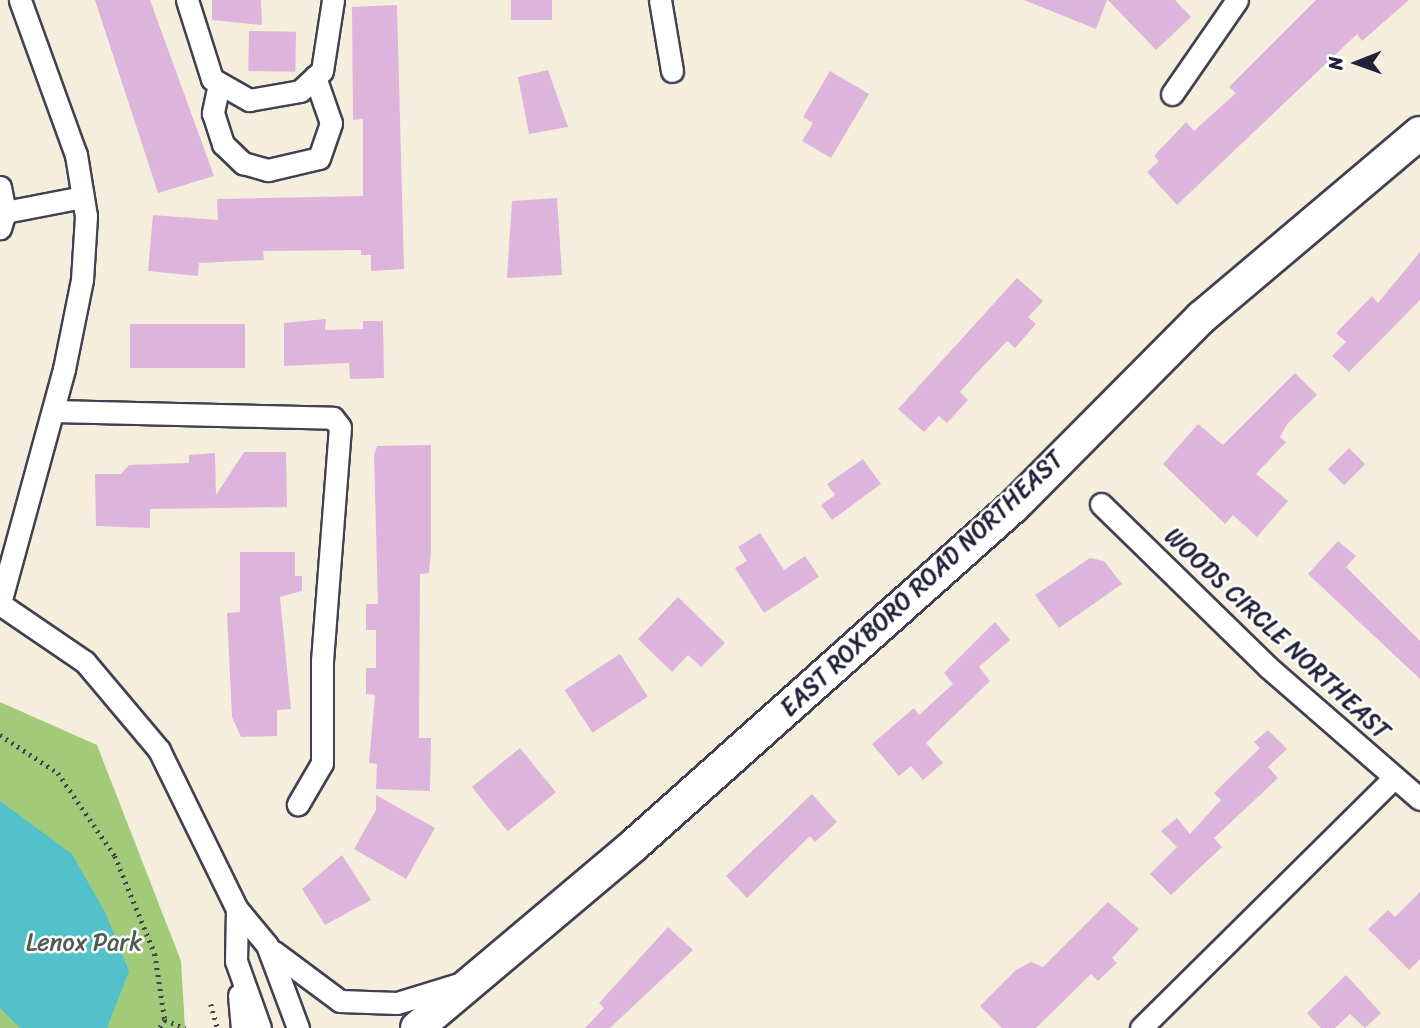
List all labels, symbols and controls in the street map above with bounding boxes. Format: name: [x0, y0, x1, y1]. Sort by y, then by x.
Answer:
north arrow: [1322, 28, 1392, 98]
text: N: [1319, 57, 1352, 70]
street label: EAST ROXBORO ROAD NORTHEAST: [775, 446, 1069, 722]
street label: WOODS CIRCLE NORTHEAST: [1158, 522, 1396, 746]
park label: Lenox Park: [26, 929, 142, 957]

